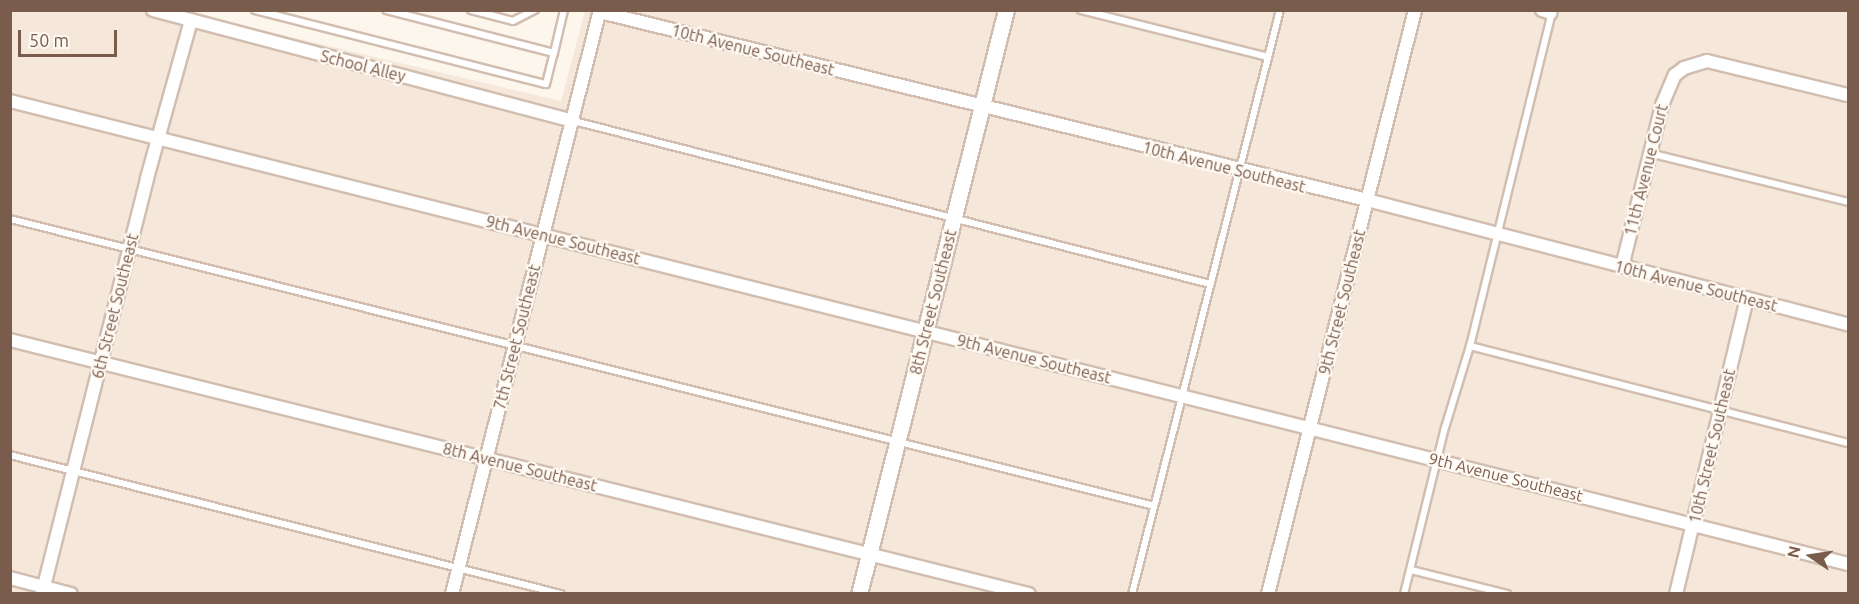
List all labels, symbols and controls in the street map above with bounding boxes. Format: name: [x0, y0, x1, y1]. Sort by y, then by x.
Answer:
scale bar: [21, 18, 120, 56]
street label: 10th Avenue Southeast: [670, 20, 836, 80]
text: 50 m: [29, 30, 69, 50]
street label: School Alley: [319, 46, 407, 86]
street label: 11th Avenue Court: [1620, 102, 1672, 238]
street label: 10th Avenue Southeast: [1141, 137, 1307, 197]
street label: 9th Avenue Southeast: [484, 212, 642, 268]
street label: 8th Street Southeast: [906, 227, 960, 377]
street label: 9th Street Southeast: [1315, 227, 1369, 377]
street label: 6th Street Southeast: [88, 231, 142, 381]
street label: 10th Avenue Southeast: [1613, 256, 1779, 316]
street label: 7th Street Southeast: [490, 262, 544, 412]
street label: 9th Avenue Southeast: [955, 331, 1113, 387]
street label: 10th Street Southeast: [1685, 367, 1739, 525]
street label: 8th Avenue Southeast: [441, 439, 599, 495]
street label: 9th Avenue Southeast: [1427, 449, 1585, 505]
north arrow: [1781, 526, 1841, 586]
text: N: [1783, 544, 1804, 560]

